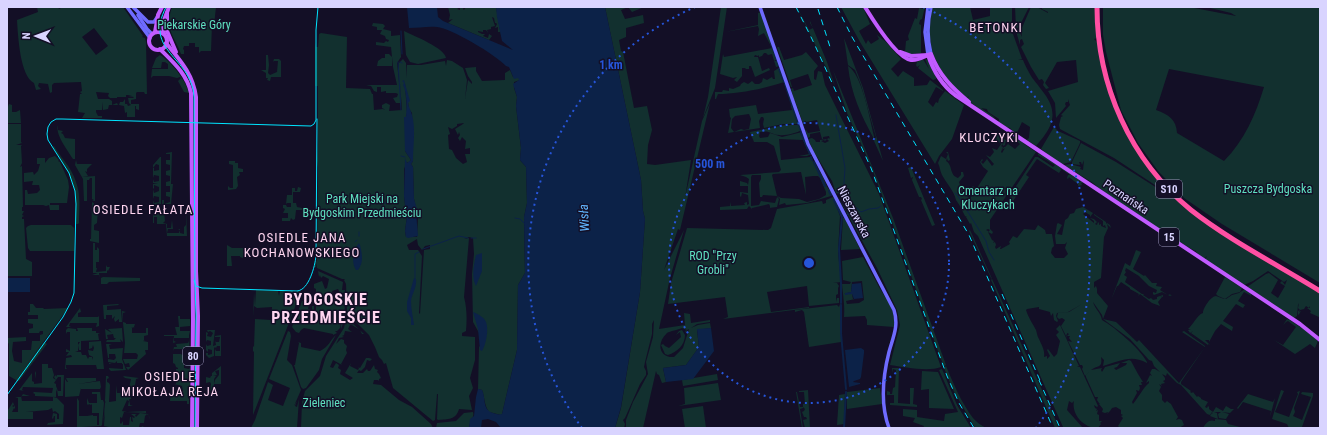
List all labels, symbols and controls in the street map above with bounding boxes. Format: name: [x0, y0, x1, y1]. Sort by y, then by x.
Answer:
north arrow: [16, 16, 56, 56]
park label: Piekarskie Góry: [157, 18, 231, 32]
district label: BETONKI: [969, 20, 1023, 35]
text: N: [20, 32, 33, 39]
text: 1 km: [599, 58, 623, 72]
district label: KLUCZYKI: [959, 130, 1019, 145]
text: 500 m: [695, 157, 725, 171]
street label: Poznańska: [1101, 177, 1152, 217]
road number: S10: [1156, 180, 1182, 198]
park label: Puszcza Bydgoska: [1224, 182, 1312, 196]
street label: Nieszawska: [835, 184, 874, 241]
park label: Cmentarz na Kluczykach: [958, 184, 1018, 212]
park label: Park Miejski na Bydgoskim Przedmieściu: [303, 192, 422, 220]
district label: OSIEDLE FAŁATA: [93, 202, 193, 217]
water label: Wisła: [576, 204, 592, 232]
road number: 15: [1159, 228, 1179, 246]
district label: OSIEDLE JANA KOCHANOWSKIEGO: [244, 230, 360, 260]
park label: ROD "Przy Grobli": [689, 249, 737, 277]
centre of rings: [802, 256, 816, 270]
district label: BYDGOSKIE PRZEDMIEŚCIE: [271, 290, 381, 327]
road number: 80: [183, 347, 203, 365]
district label: OSIEDLE MIKOŁAJA REJA: [121, 369, 219, 399]
park label: Zieleniec: [303, 396, 346, 410]

